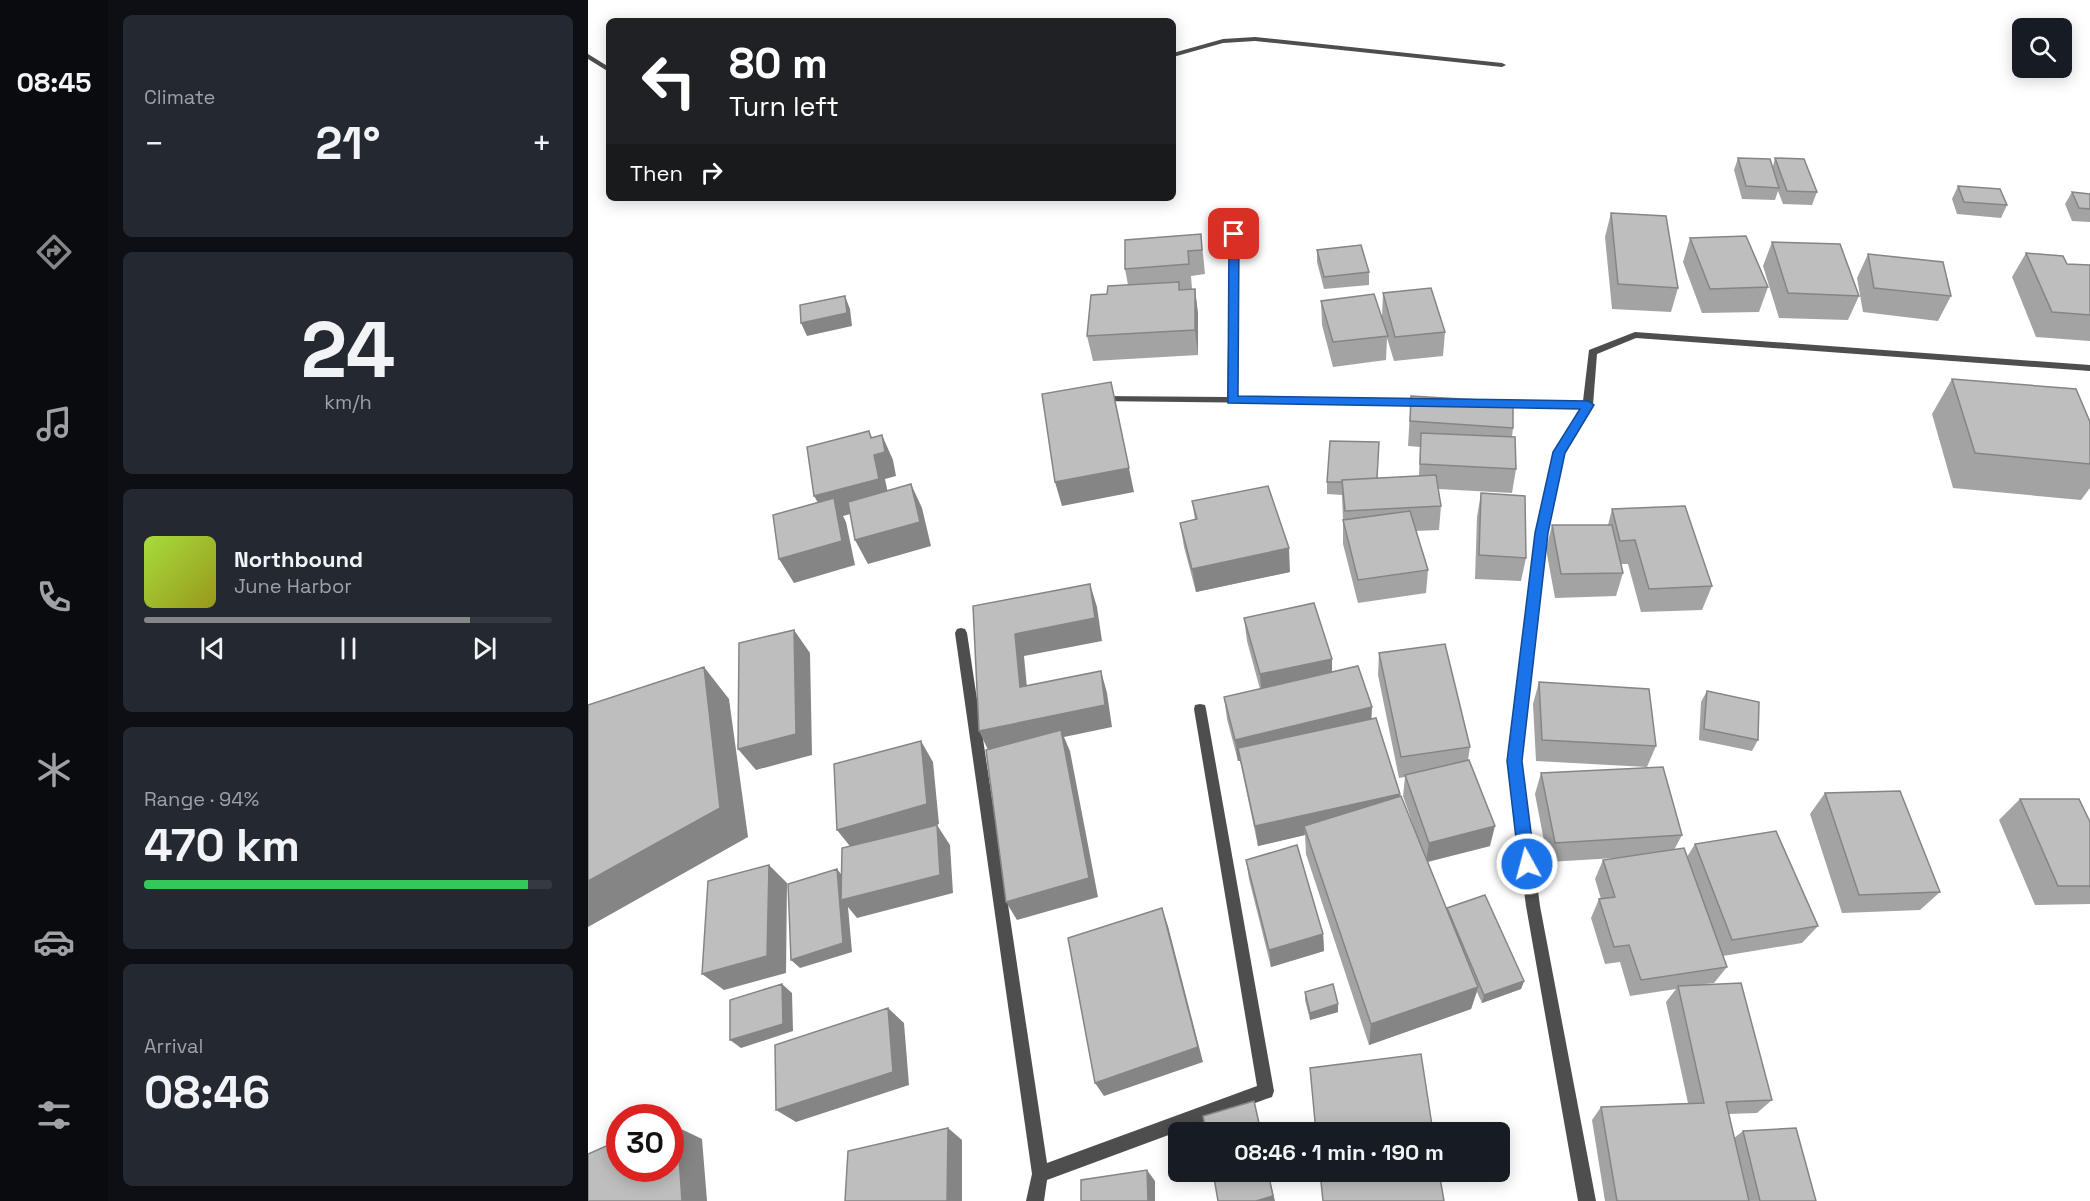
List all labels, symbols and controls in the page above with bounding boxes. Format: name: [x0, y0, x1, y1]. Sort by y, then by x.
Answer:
map controls: [2012, 18, 2072, 78]
button: search: [2012, 18, 2072, 78]
text: 80 m: [729, 37, 828, 90]
icon: left: [630, 42, 708, 120]
text: 08:45: [16, 65, 92, 100]
text: Climate: [144, 84, 215, 110]
text: Turn left: [729, 89, 839, 124]
text: 21°: [316, 115, 380, 172]
text: −: [144, 123, 164, 165]
text: +: [532, 123, 552, 165]
icon: right: [695, 156, 728, 189]
text: Then: [630, 159, 683, 187]
pin: [1208, 208, 1259, 259]
icon: arrive: [1217, 217, 1250, 250]
icon: directions: [33, 231, 75, 273]
text: 24: [301, 300, 395, 400]
text: km/h: [324, 389, 372, 415]
icon: music: [33, 403, 75, 445]
text: Northbound: [234, 545, 363, 573]
text: June Harbor: [234, 573, 352, 599]
icon: phone: [33, 576, 75, 618]
icon: previous: [196, 632, 229, 665]
icon: pause: [332, 632, 365, 665]
icon: next: [468, 632, 501, 665]
icon: climate: [33, 749, 75, 791]
text: Range · 94%: [144, 786, 259, 812]
text: 470 km: [144, 817, 300, 874]
position arrow: [1495, 832, 1559, 896]
icon: car: [33, 921, 75, 963]
text: Arrival: [144, 1033, 203, 1059]
text: 08:46: [144, 1064, 270, 1121]
icon: filters: [33, 1094, 75, 1136]
speed limit sign: 30: [606, 1104, 684, 1182]
text: 08:46 · 1 min · 190 m: [1234, 1138, 1444, 1166]

